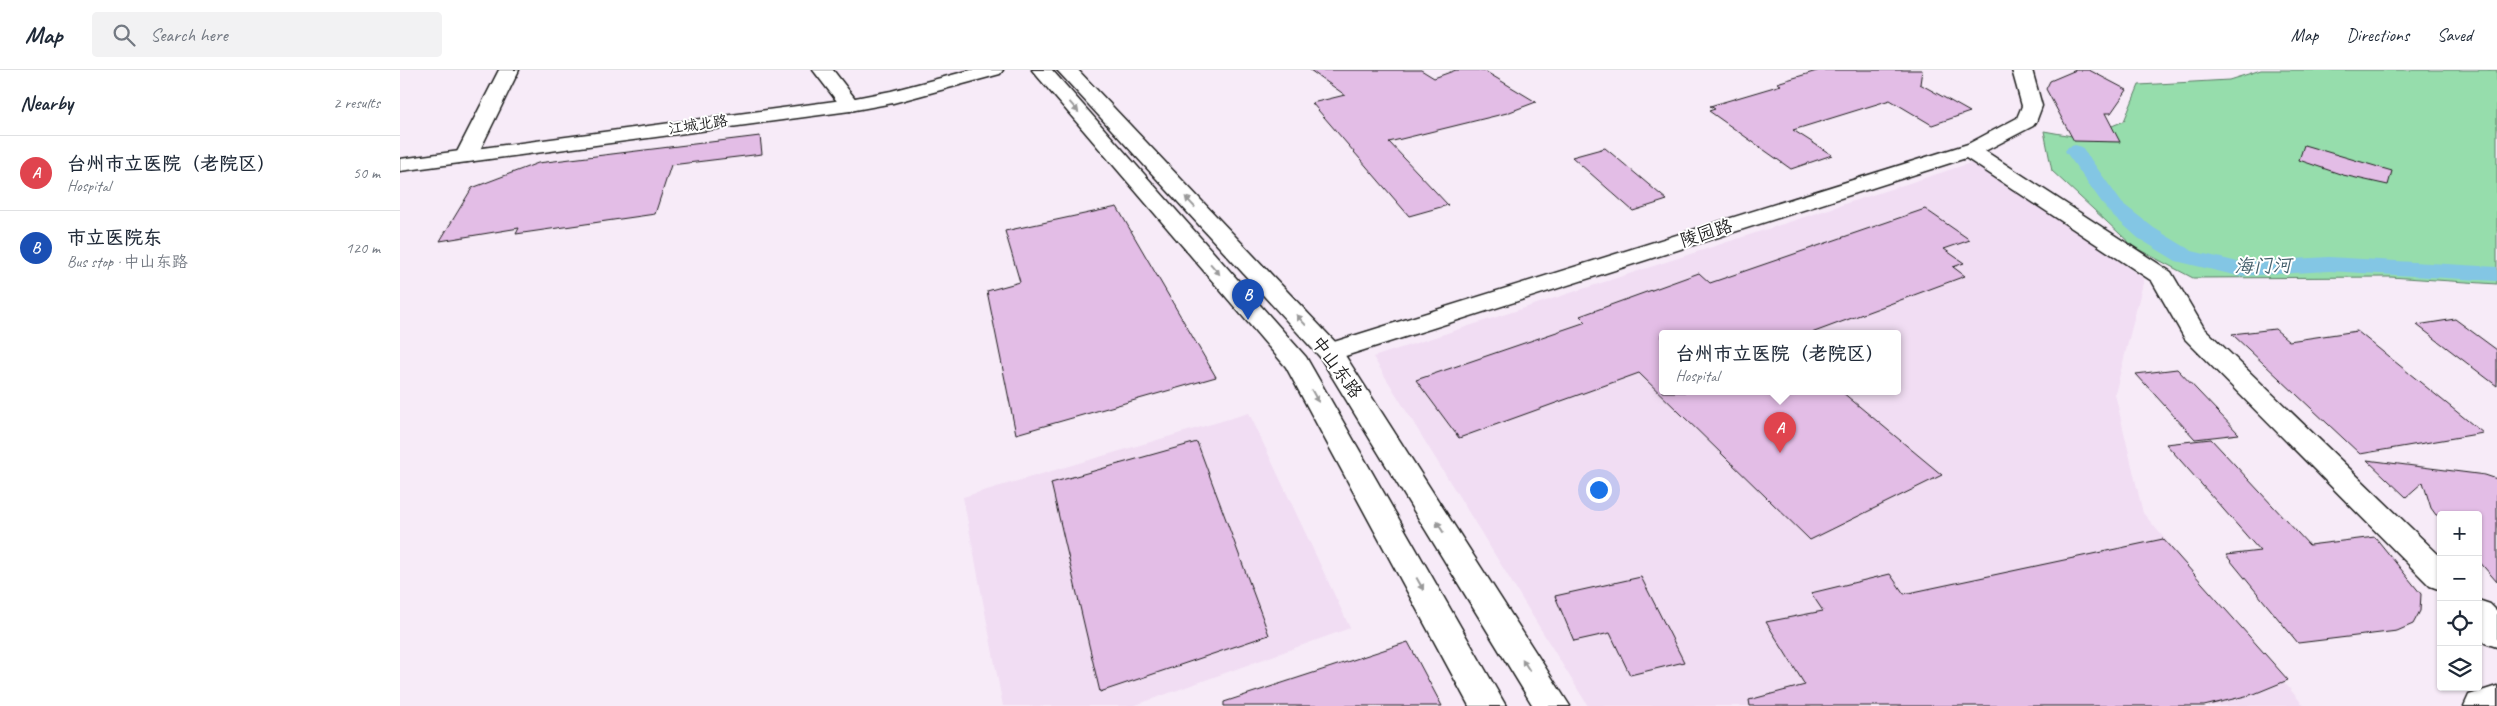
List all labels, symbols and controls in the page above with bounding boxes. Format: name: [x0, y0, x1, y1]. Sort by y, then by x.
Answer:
search box: [92, 12, 442, 57]
text: Map: [25, 20, 62, 50]
icon: search: [110, 21, 138, 49]
text: Search here: [150, 23, 228, 47]
text: Map: [2291, 24, 2318, 46]
text: Directions: [2346, 24, 2409, 46]
text: Saved: [2437, 24, 2472, 46]
text: Nearby: [20, 90, 73, 116]
text: 2 results: [333, 93, 380, 113]
one-way arrow: [1068, 100, 1080, 112]
street label: 江城北路: [667, 111, 729, 139]
text: 台州市立医院（老院区）: [67, 152, 276, 176]
text: A: [32, 163, 40, 183]
text: 50 m: [353, 163, 380, 183]
text: Hospital: [67, 176, 111, 196]
one-way arrow: [1184, 196, 1196, 208]
street label: 陵园路: [1677, 214, 1735, 252]
text: 市立医院东: [67, 226, 162, 250]
text: B: [32, 238, 40, 258]
text: 120 m: [346, 238, 380, 258]
text: Bus stop · 中山东路: [67, 252, 188, 272]
water label: 海门河: [2234, 253, 2295, 278]
one-way arrow: [1209, 263, 1221, 275]
pin: B: [1232, 279, 1264, 320]
one-way arrow: [1295, 315, 1307, 327]
popup: [1659, 330, 1901, 395]
street label: 中山东路: [1307, 331, 1367, 403]
text: 台州市立医院（老院区）: [1675, 342, 1885, 366]
text: Hospital: [1675, 366, 1719, 386]
one-way arrow: [1311, 389, 1319, 404]
pin: A: [1764, 412, 1796, 453]
your location: [1586, 477, 1612, 503]
map controls: [2437, 511, 2482, 691]
button: +: [2437, 511, 2482, 556]
one-way arrow: [1435, 520, 1445, 534]
button: −: [2437, 556, 2482, 601]
one-way arrow: [1416, 577, 1424, 591]
button: locate: [2437, 601, 2482, 646]
button: layers: [2437, 646, 2482, 691]
one-way arrow: [1522, 658, 1531, 671]

